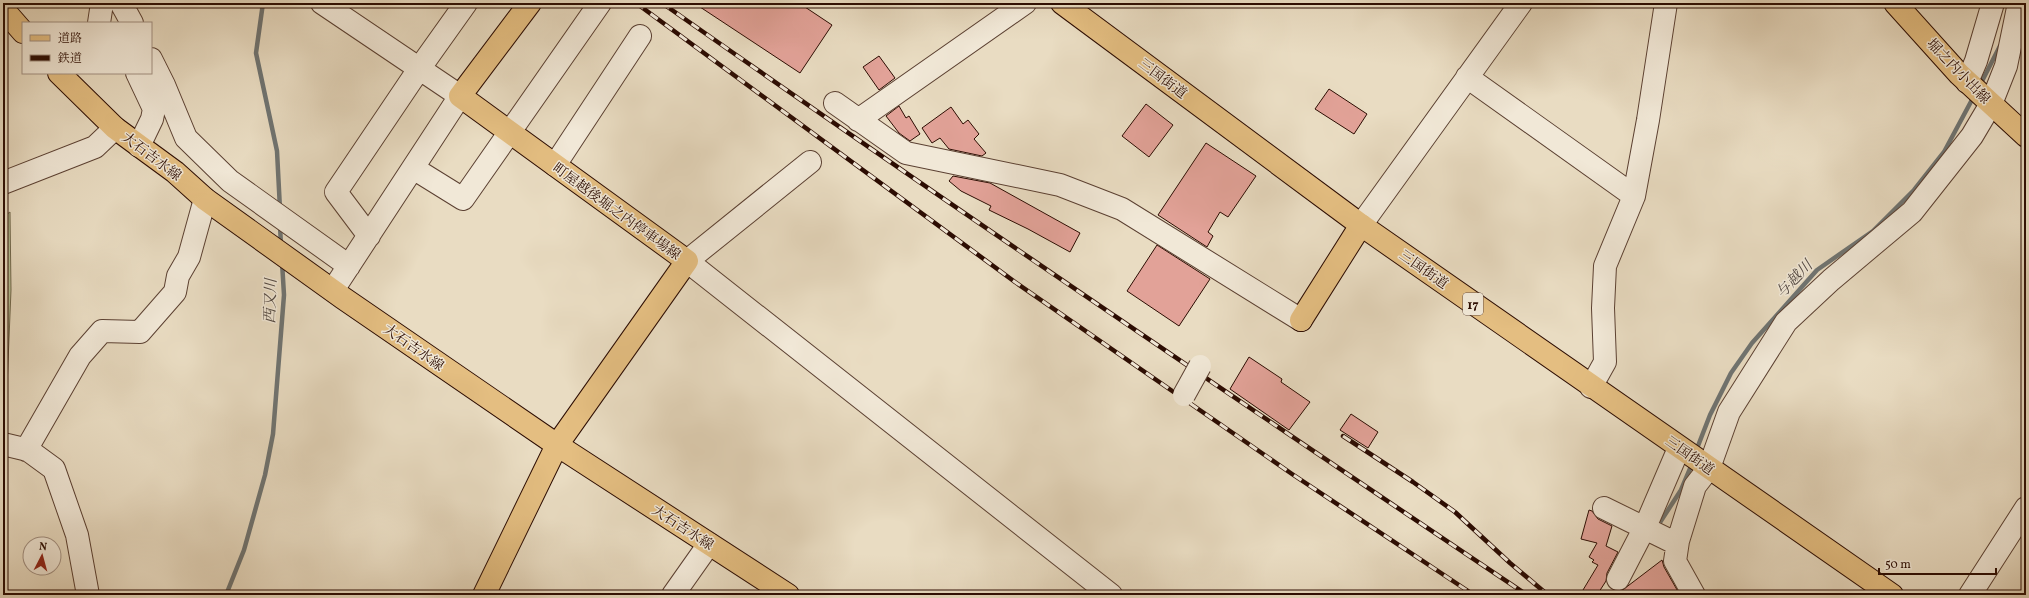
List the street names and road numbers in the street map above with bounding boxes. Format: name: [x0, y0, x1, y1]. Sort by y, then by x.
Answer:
street label: 堀之内小出線: [1922, 35, 1994, 109]
street label: 三国街道: [1134, 55, 1190, 104]
street label: 大石吉水線: [117, 129, 185, 186]
street label: 町屋越後堀之内停車場線: [548, 159, 684, 265]
street label: 三国街道: [1395, 246, 1452, 294]
road number: 17: [1463, 293, 1483, 315]
street label: 大石吉水線: [379, 320, 447, 376]
street label: 三国街道: [1661, 432, 1718, 480]
street label: 大石吉水線: [648, 501, 717, 555]

